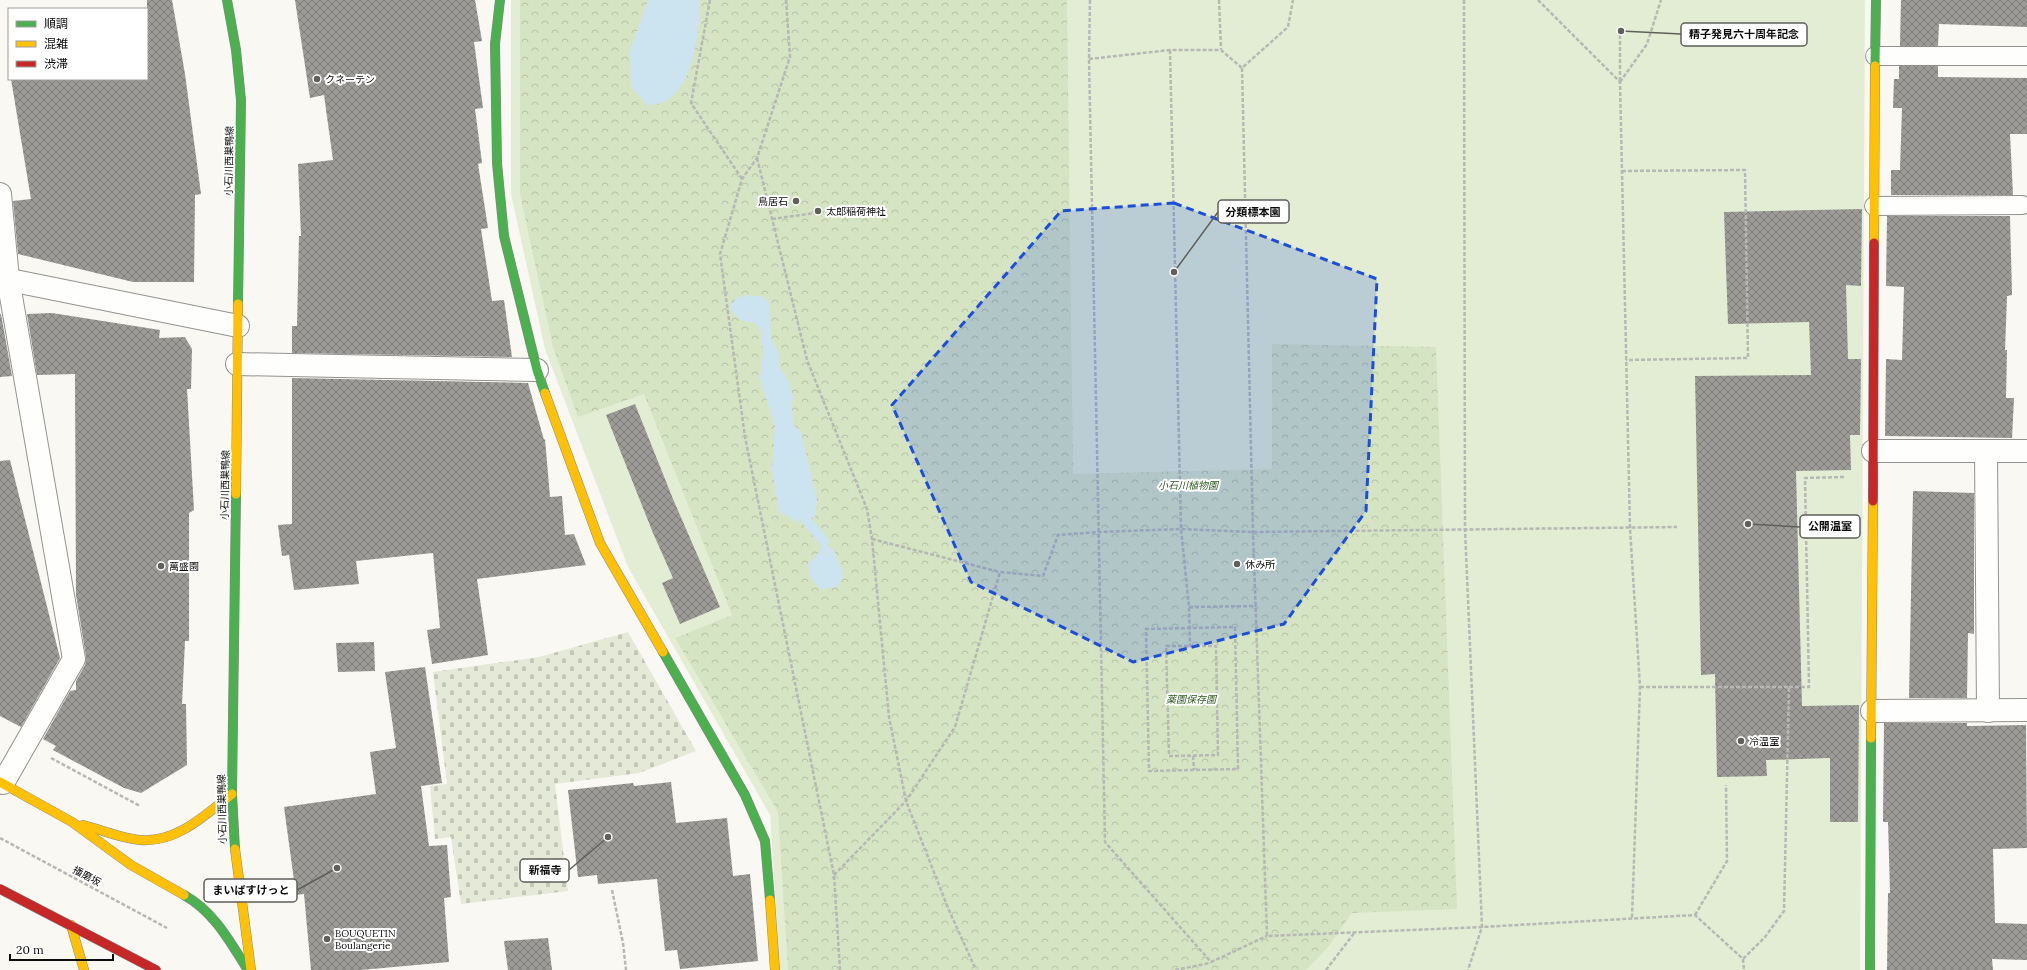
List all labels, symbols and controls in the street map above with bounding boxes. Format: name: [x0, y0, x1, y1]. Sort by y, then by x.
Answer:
legend: [8, 8, 148, 80]
text: 順調: [44, 16, 68, 31]
callout: 精子発見六十周年記念: [1681, 23, 1807, 46]
text: 精子発見六十周年記念: [1689, 27, 1799, 41]
text: 混雑: [44, 36, 68, 51]
text: 渋滞: [44, 56, 68, 71]
place label: クネーテン: [325, 73, 375, 86]
marker: クネーテン: [312, 74, 322, 84]
street label: 小石川西巣鴨線: [222, 126, 236, 196]
place label: 鳥居石: [758, 195, 788, 208]
marker: 鳥居石: [791, 196, 801, 206]
callout: 分類標本園: [1218, 200, 1289, 223]
place label: 太郎稲荷神社: [826, 205, 886, 218]
text: 分類標本園: [1226, 205, 1281, 219]
marker: 太郎稲荷神社: [813, 206, 823, 216]
street label: 小石川西巣鴨線: [218, 450, 232, 520]
park label: 小石川植物園: [1158, 479, 1220, 492]
callout: 公開温室: [1800, 515, 1860, 538]
text: 公開温室: [1808, 519, 1852, 533]
place label: 休み所: [1245, 558, 1275, 571]
marker: 休み所: [1232, 559, 1242, 569]
place label: 萬盛園: [169, 560, 199, 573]
marker: 萬盛園: [156, 561, 166, 571]
park label: 薬園保存園: [1166, 693, 1218, 706]
place label: 冷温室: [1749, 735, 1779, 748]
marker: 冷温室: [1736, 736, 1746, 746]
street label: 小石川西巣鴨線: [215, 774, 229, 844]
callout: 新福寺: [520, 859, 569, 882]
street label: 播磨坂: [71, 863, 103, 889]
text: 新福寺: [529, 863, 562, 877]
callout: まいばすけっと: [204, 879, 297, 902]
text: まいばすけっと: [213, 883, 290, 897]
place label: BOUQUETIN Boulangerie: [335, 927, 396, 952]
marker: BOUQUETIN Boulangerie: [322, 934, 332, 944]
scale bar: [10, 936, 113, 962]
text: 20 m: [16, 942, 44, 957]

